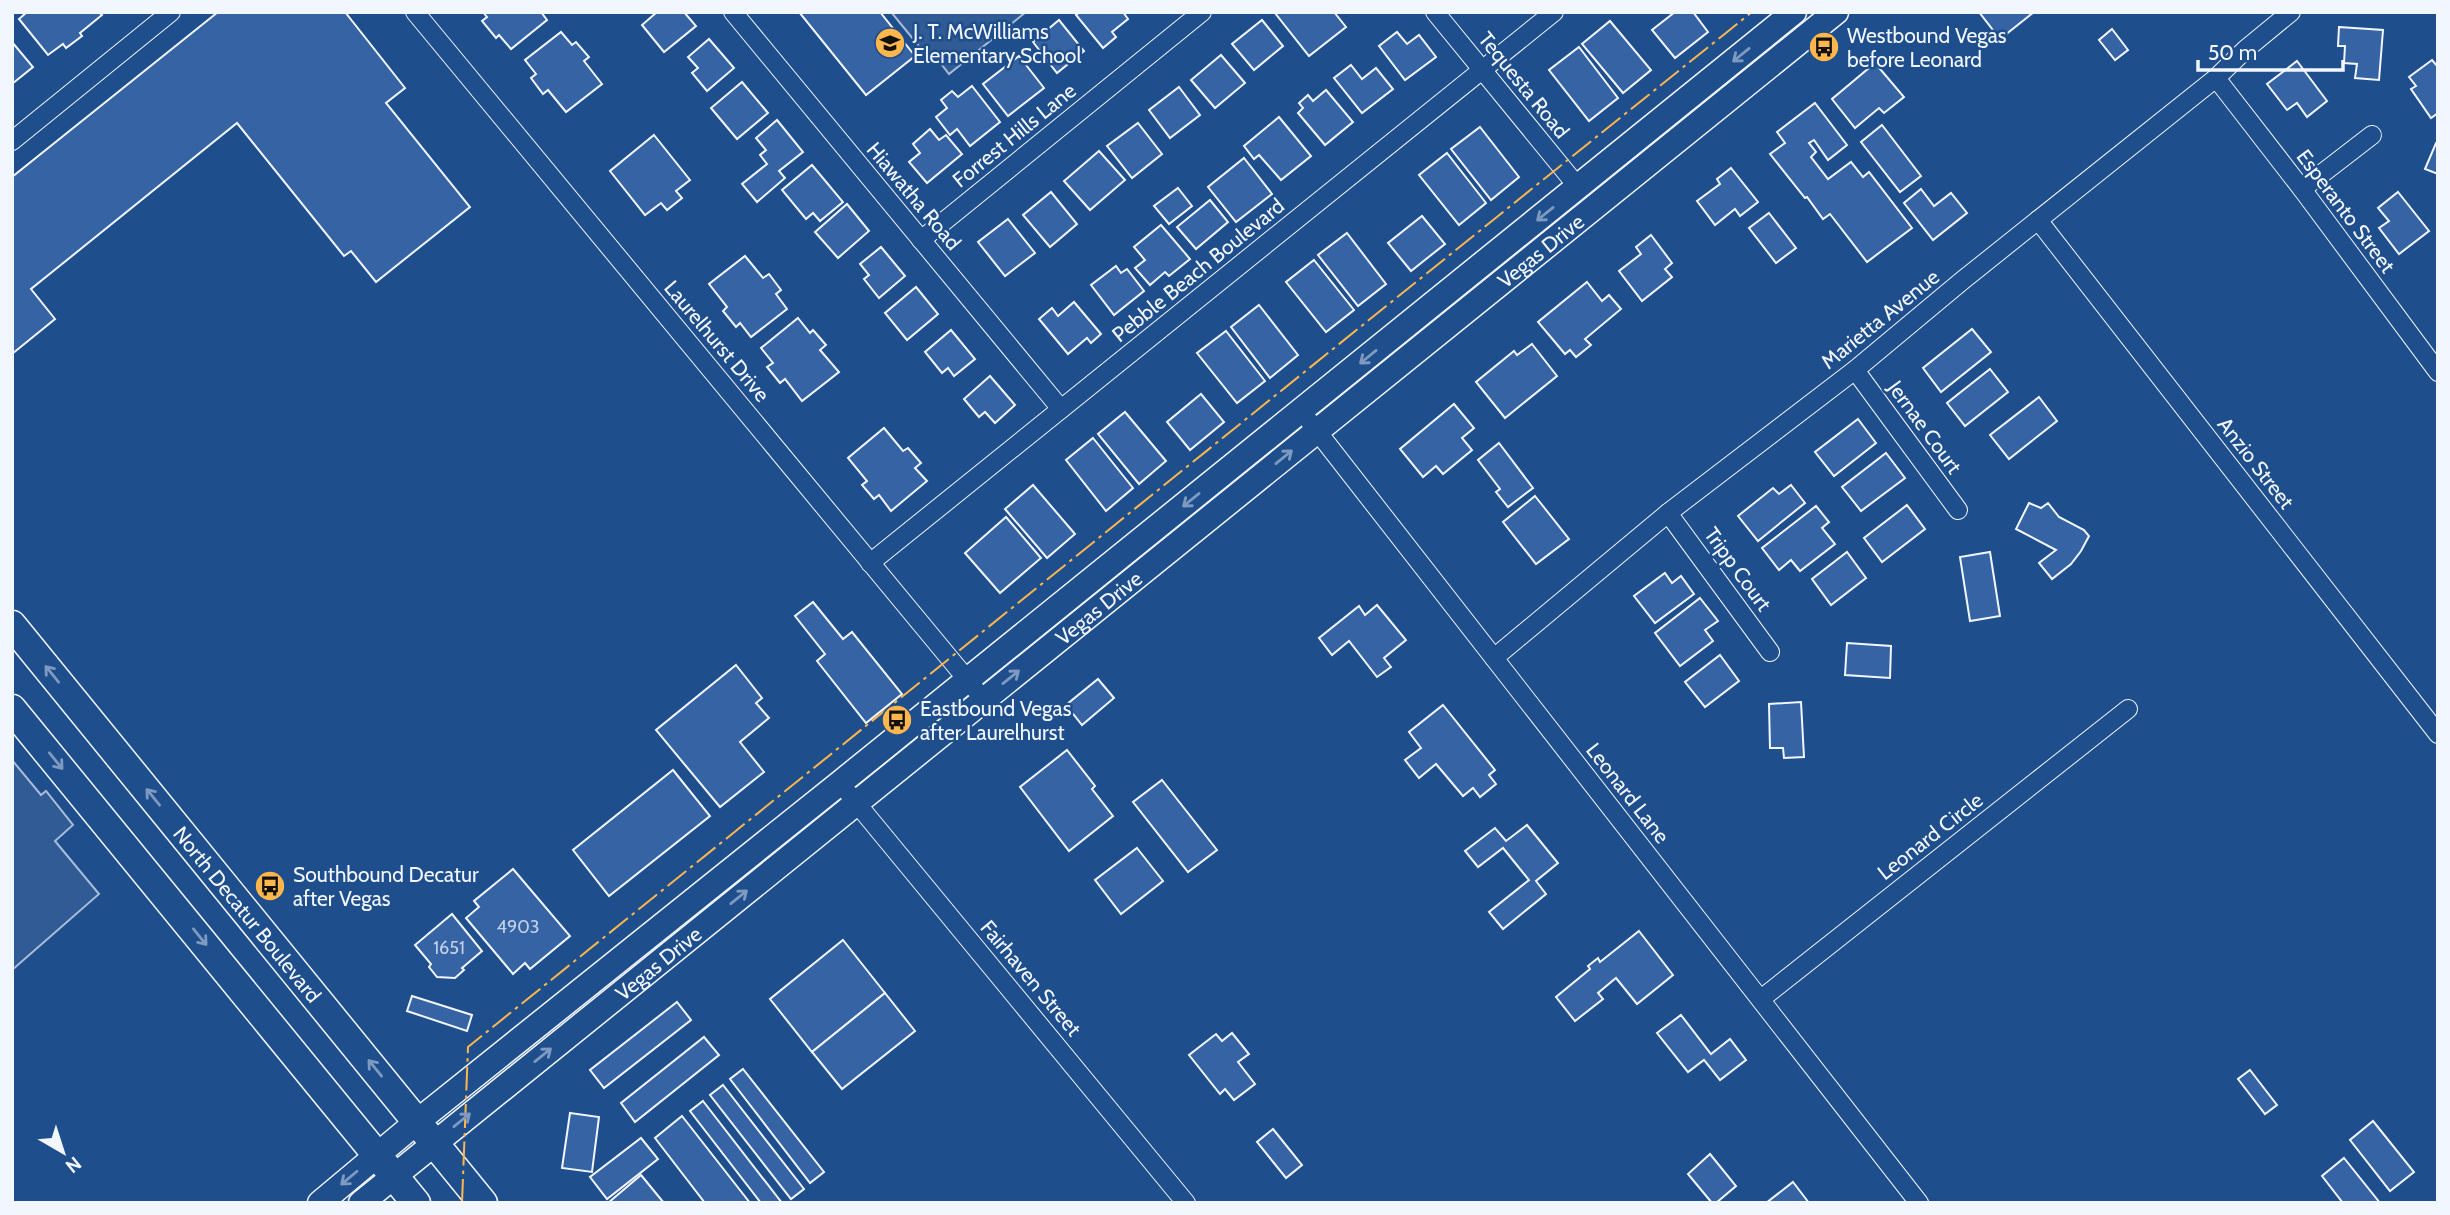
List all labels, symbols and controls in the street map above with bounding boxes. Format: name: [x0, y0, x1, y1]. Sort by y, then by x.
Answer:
place label: J. T. McWilliams Elementary School: [912, 19, 1081, 68]
place label: Westbound Vegas before Leonard: [1847, 23, 2007, 72]
school or university icon: J. T. McWilliams Elementary School: [873, 26, 907, 60]
street label: Tequesta Road: [1473, 27, 1575, 143]
scale bar: [2198, 28, 2343, 72]
bus stop icon: Westbound Vegas before Leonard: [1807, 30, 1841, 64]
text: 50 m: [2208, 40, 2257, 65]
one-way arrow: [1732, 47, 1750, 63]
street label: Forrest Hills Lane: [947, 78, 1081, 192]
street label: Hiawatha Road: [862, 137, 966, 255]
street label: Esperanto Street: [2291, 144, 2401, 278]
street label: Pebble Beach Boulevard: [1107, 193, 1289, 347]
one-way arrow: [1536, 206, 1554, 221]
street label: Vegas Drive: [1492, 208, 1589, 293]
street label: Marietta Avenue: [1816, 264, 1944, 374]
street label: Laurelhurst Drive: [659, 275, 775, 407]
one-way arrow: [1360, 349, 1378, 365]
street label: Jernae Court: [1882, 375, 1967, 478]
street label: Anzio Street: [2213, 412, 2299, 514]
one-way arrow: [1274, 449, 1292, 465]
one-way arrow: [1182, 492, 1201, 507]
street label: Tripp Court: [1699, 522, 1777, 616]
street label: Vegas Drive: [1050, 565, 1147, 650]
one-way arrow: [45, 665, 60, 683]
one-way arrow: [1002, 669, 1020, 684]
place label: Eastbound Vegas after Laurelhurst: [920, 696, 1072, 745]
bus stop icon: Eastbound Vegas after Laurelhurst: [880, 703, 914, 737]
street label: Leonard Lane: [1581, 738, 1675, 848]
one-way arrow: [48, 752, 63, 770]
street label: Leonard Circle: [1872, 787, 1988, 885]
one-way arrow: [145, 789, 161, 807]
street label: North Decatur Boulevard: [169, 821, 327, 1007]
place label: Southbound Decatur after Vegas: [293, 862, 479, 911]
bus stop icon: Southbound Decatur after Vegas: [253, 869, 287, 903]
one-way arrow: [729, 889, 747, 905]
street label: Fairhaven Street: [975, 915, 1087, 1041]
house number: 4903: [497, 916, 539, 938]
street label: Vegas Drive: [610, 921, 706, 1005]
one-way arrow: [192, 928, 208, 946]
house number: 1651: [433, 937, 465, 959]
one-way arrow: [534, 1048, 552, 1063]
one-way arrow: [367, 1060, 382, 1078]
one-way arrow: [453, 1113, 471, 1128]
north arrow: [28, 1117, 98, 1187]
text: N: [61, 1152, 86, 1178]
one-way arrow: [341, 1171, 359, 1186]

